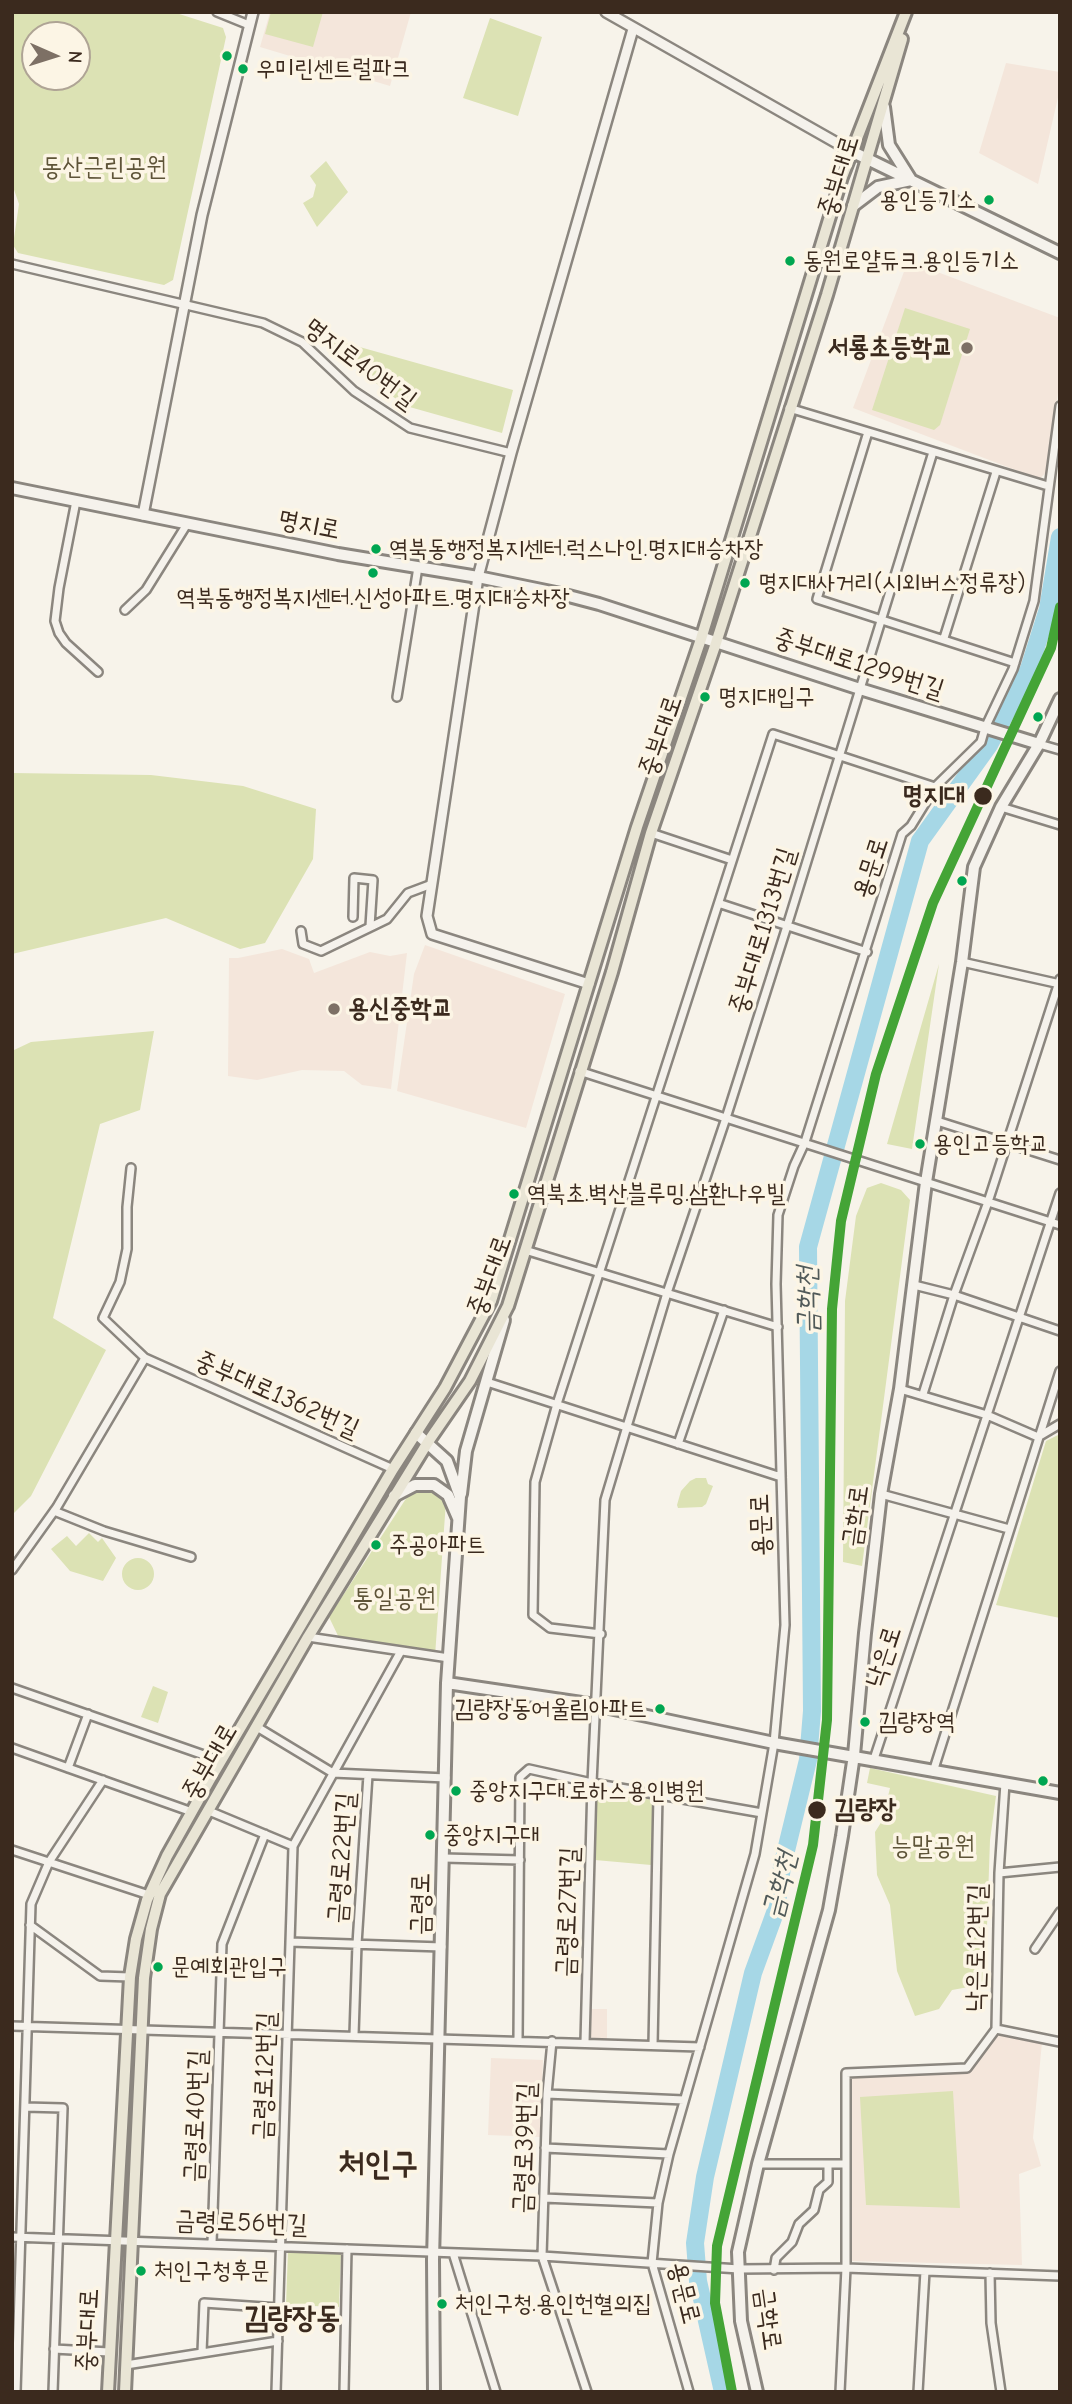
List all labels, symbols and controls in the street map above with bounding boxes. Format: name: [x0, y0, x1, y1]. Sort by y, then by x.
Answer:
north arrow: [21, 21, 91, 91]
unlabelled marker: [220, 49, 234, 63]
text: N: [64, 50, 86, 64]
place label: 우미린센트럴파크: [256, 55, 410, 83]
marker: 우미린센트럴파크: [236, 62, 250, 76]
street label: 중부대로: [812, 131, 866, 221]
park label: 동산근린공원: [41, 152, 167, 184]
place label: 용인등기소: [879, 186, 976, 214]
marker: 용인등기소: [982, 193, 996, 207]
place label: 동원로얄듀크.용인등기소: [803, 247, 1019, 275]
marker: 동원로얄듀크.용인등기소: [783, 254, 797, 268]
street label: 명지로40번길: [297, 312, 423, 416]
place label: 서룡초등학교: [827, 332, 953, 364]
marker: 서룡초등학교: [959, 340, 975, 356]
street label: 명지로: [275, 504, 343, 546]
place label: 역북동행정복지센터.럭스나인.명지대승차장: [389, 535, 763, 563]
marker: 역북동행정복지센터.럭스나인.명지대승차장: [369, 542, 383, 556]
marker: 역북동행정복지센터.신성아파트.명지대승차장: [366, 566, 380, 580]
place label: 명지대사거리(시외버스정류장): [758, 569, 1026, 597]
marker: 명지대사거리(시외버스정류장): [738, 576, 752, 590]
place label: 역북동행정복지센터.신성아파트.명지대승차장: [176, 584, 570, 612]
street label: 중부대로1299번길: [770, 622, 948, 706]
place label: 명지대입구: [718, 683, 815, 711]
marker: 명지대입구: [698, 690, 712, 704]
street label: 중부대로: [633, 691, 689, 781]
unlabelled marker: [1031, 710, 1045, 724]
place label: 명지대: [902, 780, 965, 812]
marker: 명지대: [972, 785, 994, 807]
street label: 용문로: [846, 833, 896, 903]
street label: 중부대로1313번길: [723, 844, 803, 1018]
unlabelled marker: [955, 874, 969, 888]
place label: 용신중학교: [348, 993, 453, 1025]
marker: 용신중학교: [326, 1001, 342, 1017]
place label: 용인고등학교: [933, 1130, 1049, 1158]
marker: 용인고등학교: [913, 1137, 927, 1151]
place label: 역북초.벽산블루밍.삼환나우빌: [527, 1180, 785, 1208]
marker: 역북초.벽산블루밍.삼환나우빌: [507, 1187, 521, 1201]
street label: 중부대로: [461, 1231, 519, 1321]
water label: 금학천: [791, 1266, 825, 1334]
street label: 중부대로1362번길: [190, 1345, 364, 1445]
street label: 금학로: [836, 1483, 876, 1549]
street label: 용문로: [744, 1493, 778, 1557]
place label: 주공아파트: [389, 1531, 486, 1559]
marker: 주공아파트: [369, 1538, 383, 1552]
park label: 통일공원: [352, 1583, 436, 1615]
street label: 낙은로: [859, 1622, 909, 1692]
place label: 김량장동어울림아파트: [454, 1695, 647, 1723]
marker: 김량장동어울림아파트: [653, 1702, 667, 1716]
place label: 김량장역: [878, 1708, 955, 1736]
marker: 김량장역: [858, 1715, 872, 1729]
street label: 중부대로: [176, 1718, 244, 1806]
unlabelled marker: [1036, 1774, 1050, 1788]
place label: 중앙지구대.로하스용인병원: [469, 1777, 704, 1805]
marker: 중앙지구대.로하스용인병원: [449, 1784, 463, 1798]
street label: 금령로22번길: [322, 1791, 362, 1925]
place label: 김량장: [834, 1794, 897, 1826]
marker: 김량장: [806, 1799, 828, 1821]
place label: 중앙지구대: [443, 1821, 540, 1849]
marker: 중앙지구대: [423, 1828, 437, 1842]
park label: 능말공원: [891, 1831, 975, 1863]
street label: 금령로27번길: [550, 1846, 586, 1978]
water label: 금학천: [756, 1848, 804, 1922]
street label: 금령로: [405, 1872, 437, 1936]
street label: 낙은로12번길: [960, 1883, 994, 2013]
place label: 문예회관입구: [171, 1953, 287, 1981]
marker: 문예회관입구: [151, 1960, 165, 1974]
street label: 금령로12번길: [247, 2011, 283, 2141]
street label: 금령로40번길: [178, 2049, 214, 2183]
street label: 금령로39번길: [507, 2082, 543, 2214]
district label: 처인구: [338, 2145, 418, 2185]
street label: 금령로56번길: [174, 2205, 308, 2241]
place label: 처인구청후문: [154, 2257, 270, 2285]
street label: 용문로: [661, 2259, 707, 2327]
marker: 처인구청후문: [134, 2264, 148, 2278]
street label: 금학로: [748, 2286, 788, 2352]
street label: 중부대로: [70, 2287, 106, 2373]
place label: 처인구청.용인헌혈의집: [455, 2290, 652, 2318]
marker: 처인구청.용인헌혈의집: [435, 2297, 449, 2311]
district label: 김량장동: [244, 2301, 340, 2337]

